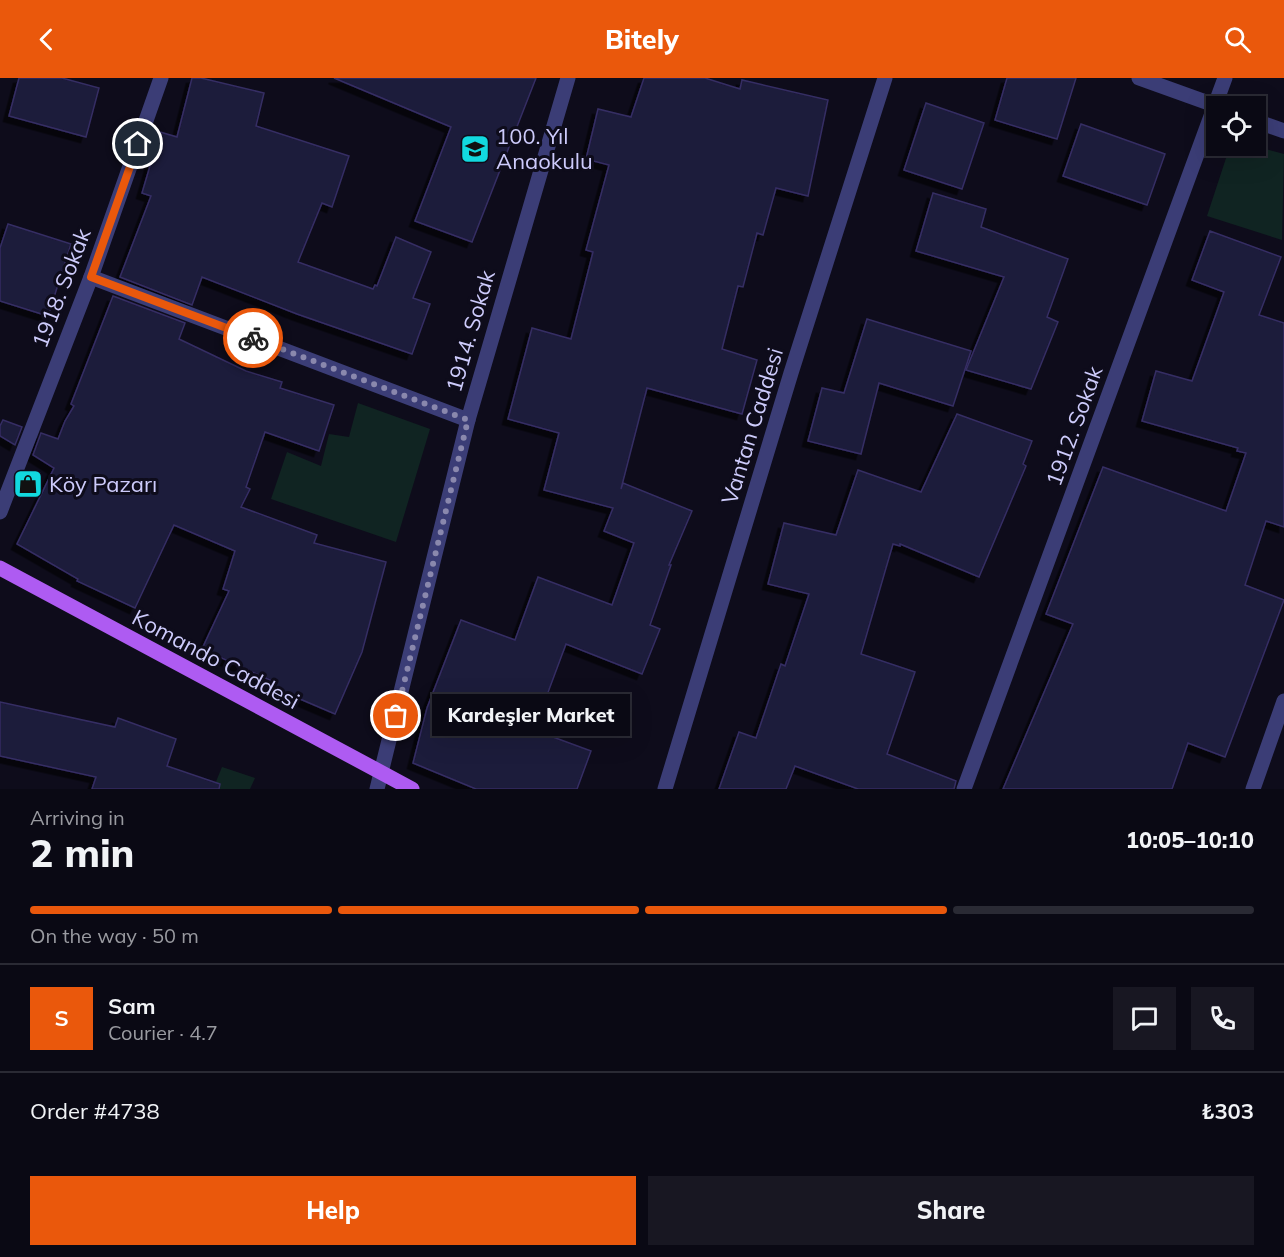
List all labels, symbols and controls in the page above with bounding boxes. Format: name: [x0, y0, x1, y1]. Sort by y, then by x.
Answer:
text: Bitely: [605, 22, 679, 56]
icon: back: [30, 23, 63, 56]
icon: search: [1221, 23, 1254, 56]
map controls: [1206, 96, 1266, 156]
button: locate: [1206, 96, 1266, 156]
pin: [112, 118, 163, 169]
place label: 100. Yıl Anaokulu: [496, 122, 593, 175]
icon: home: [121, 127, 154, 160]
school or university icon: 100. Yıl Anaokulu: [459, 133, 491, 165]
street label: 1918. Sokak: [25, 224, 97, 352]
street label: 1914. Sokak: [439, 266, 501, 395]
courier: [223, 308, 283, 368]
icon: bike: [237, 322, 270, 355]
street label: Vantan Caddesi: [715, 344, 789, 508]
street label: 1912. Sokak: [1039, 362, 1109, 490]
shop icon: Köy Pazarı: [12, 468, 44, 500]
place label: Köy Pazarı: [49, 470, 157, 498]
street label: Komando Caddesi: [127, 603, 305, 715]
pin: [370, 690, 421, 741]
callout: Kardeşler Market: [432, 695, 630, 737]
icon: bag: [379, 699, 412, 732]
text: Kardeşler Market: [447, 702, 615, 727]
text: Arriving in: [30, 805, 125, 830]
text: 10:05–10:10: [1126, 826, 1254, 854]
text: 2 min: [30, 828, 135, 877]
text: On the way · 50 m: [30, 923, 199, 948]
button: chat: [1113, 987, 1176, 1050]
button: phone: [1191, 987, 1254, 1050]
text: Sam: [108, 992, 156, 1020]
text: S: [54, 1004, 69, 1032]
text: Courier · 4.7: [108, 1020, 218, 1045]
text: Order #4738: [30, 1097, 160, 1125]
text: ₺303: [1201, 1097, 1254, 1125]
button: Help: [30, 1176, 636, 1245]
button: Share: [648, 1176, 1254, 1245]

